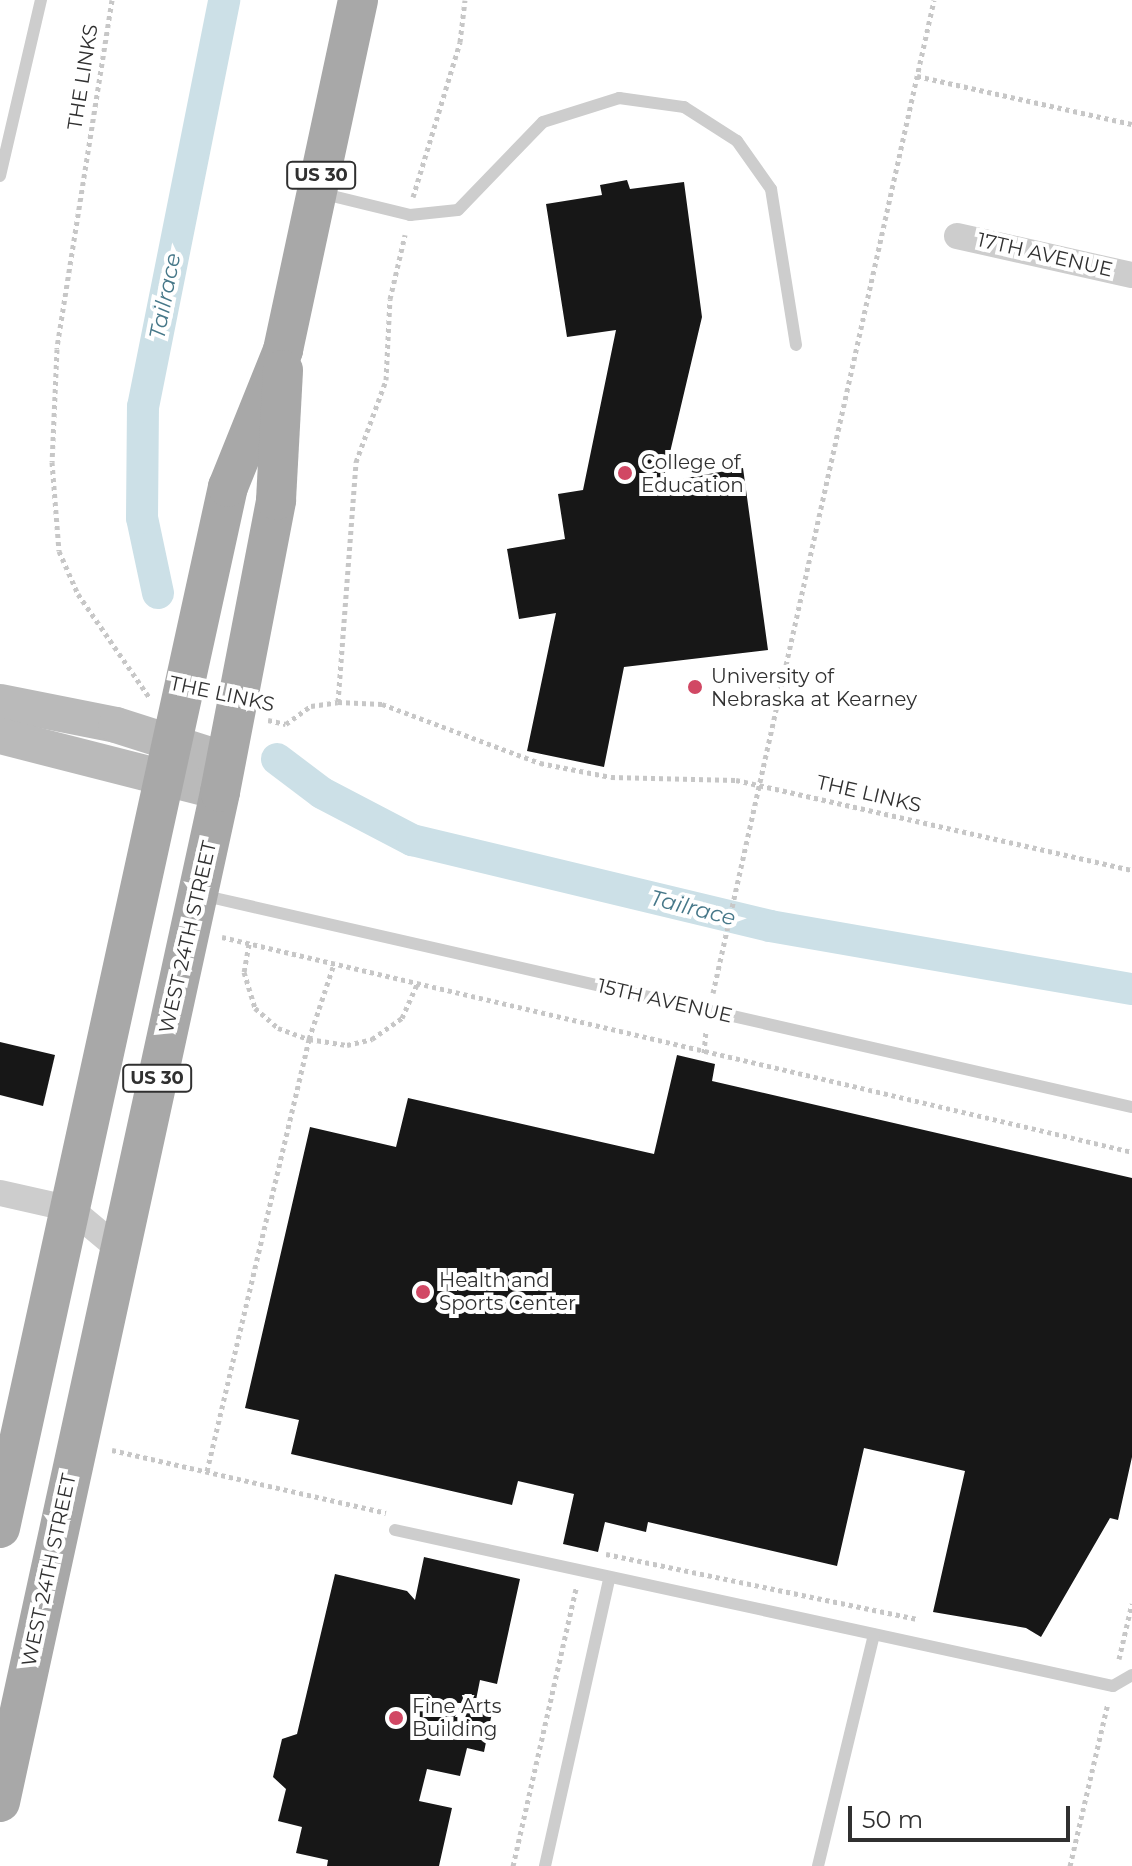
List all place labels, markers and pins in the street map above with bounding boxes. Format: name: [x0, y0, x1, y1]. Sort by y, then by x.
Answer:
place label: College of Education: [641, 450, 744, 497]
marker: College of Education: [616, 464, 634, 482]
place label: University of Nebraska at Kearney: [711, 664, 917, 711]
marker: University of Nebraska at Kearney: [686, 678, 704, 696]
place label: Health and Sports Center: [439, 1268, 576, 1315]
marker: Health and Sports Center: [414, 1283, 432, 1301]
place label: Fine Arts Building: [412, 1694, 501, 1741]
marker: Fine Arts Building: [387, 1709, 405, 1727]

